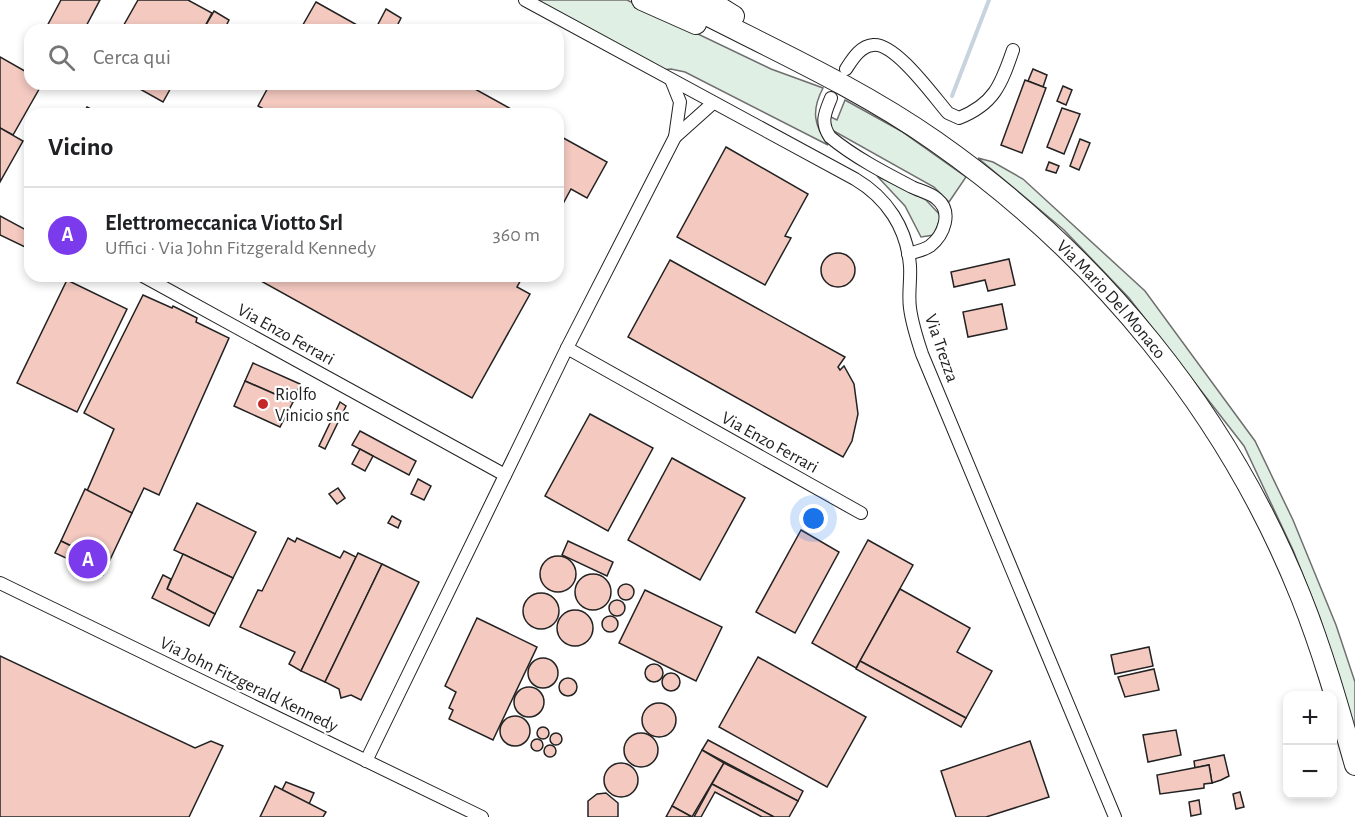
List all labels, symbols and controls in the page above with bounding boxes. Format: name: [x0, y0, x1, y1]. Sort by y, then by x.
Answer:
search box: [24, 24, 564, 90]
icon: search: [45, 41, 78, 74]
text: Cerca qui: [93, 46, 171, 68]
text: Vicino: [48, 134, 113, 160]
text: Elettromeccanica Viotto Srl: [105, 212, 343, 234]
text: A: [62, 225, 74, 245]
text: 360 m: [493, 225, 540, 245]
street label: Via Mario Del Monaco: [1053, 237, 1169, 363]
text: Uffici · Via John Fitzgerald Kennedy: [105, 238, 376, 258]
street label: Via Enzo Ferrari: [234, 301, 337, 369]
street label: Via Trezza: [921, 312, 961, 385]
place label: Riolfo Vinicio snc: [275, 386, 349, 425]
marker: Riolfo Vinicio snc: [256, 397, 270, 411]
street label: Via Enzo Ferrari: [718, 409, 821, 477]
your location: [799, 504, 828, 533]
pin: A: [68, 536, 107, 582]
street label: Via John Fitzgerald Kennedy: [157, 634, 341, 736]
map controls: [1283, 691, 1337, 799]
button: +: [1283, 691, 1337, 745]
button: −: [1283, 745, 1337, 799]

